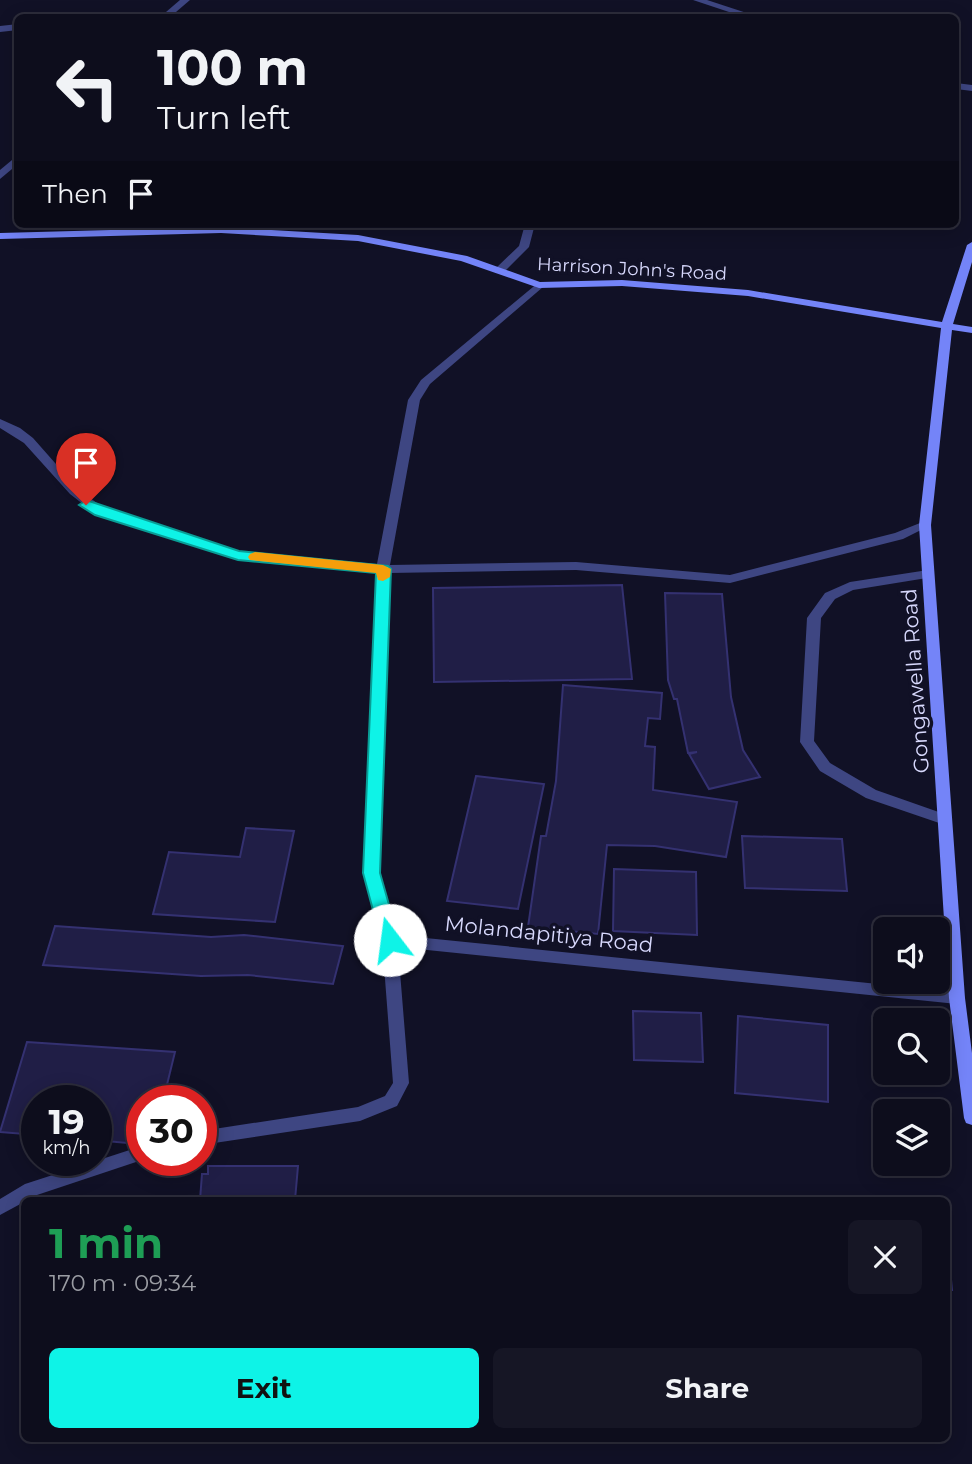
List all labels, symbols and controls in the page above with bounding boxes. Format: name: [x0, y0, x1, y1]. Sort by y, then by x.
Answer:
text: 100 m: [157, 38, 308, 97]
icon: left: [42, 42, 133, 133]
text: Turn left: [157, 98, 291, 137]
icon: arrive: [122, 175, 160, 213]
text: Then: [42, 178, 108, 210]
street label: Harrison John's Road: [537, 253, 727, 285]
pin: [56, 433, 116, 505]
icon: arrive: [67, 444, 105, 482]
street label: Gongawella Road: [896, 588, 934, 774]
position arrow: [353, 903, 427, 977]
street label: Molandapitiya Road: [443, 911, 655, 957]
map controls: [873, 917, 950, 1176]
button: sound: [873, 917, 950, 994]
button: search: [873, 1008, 950, 1085]
speed limit sign: 30: [126, 1085, 217, 1176]
button: layers: [873, 1099, 950, 1176]
text: 19: [48, 1100, 85, 1143]
text: km/h: [42, 1137, 91, 1159]
text: 1 min: [49, 1217, 163, 1269]
button: close: [848, 1220, 922, 1294]
text: 170 m · 09:34: [49, 1269, 196, 1297]
button: Exit: [49, 1348, 479, 1428]
button: Share: [493, 1348, 922, 1428]

